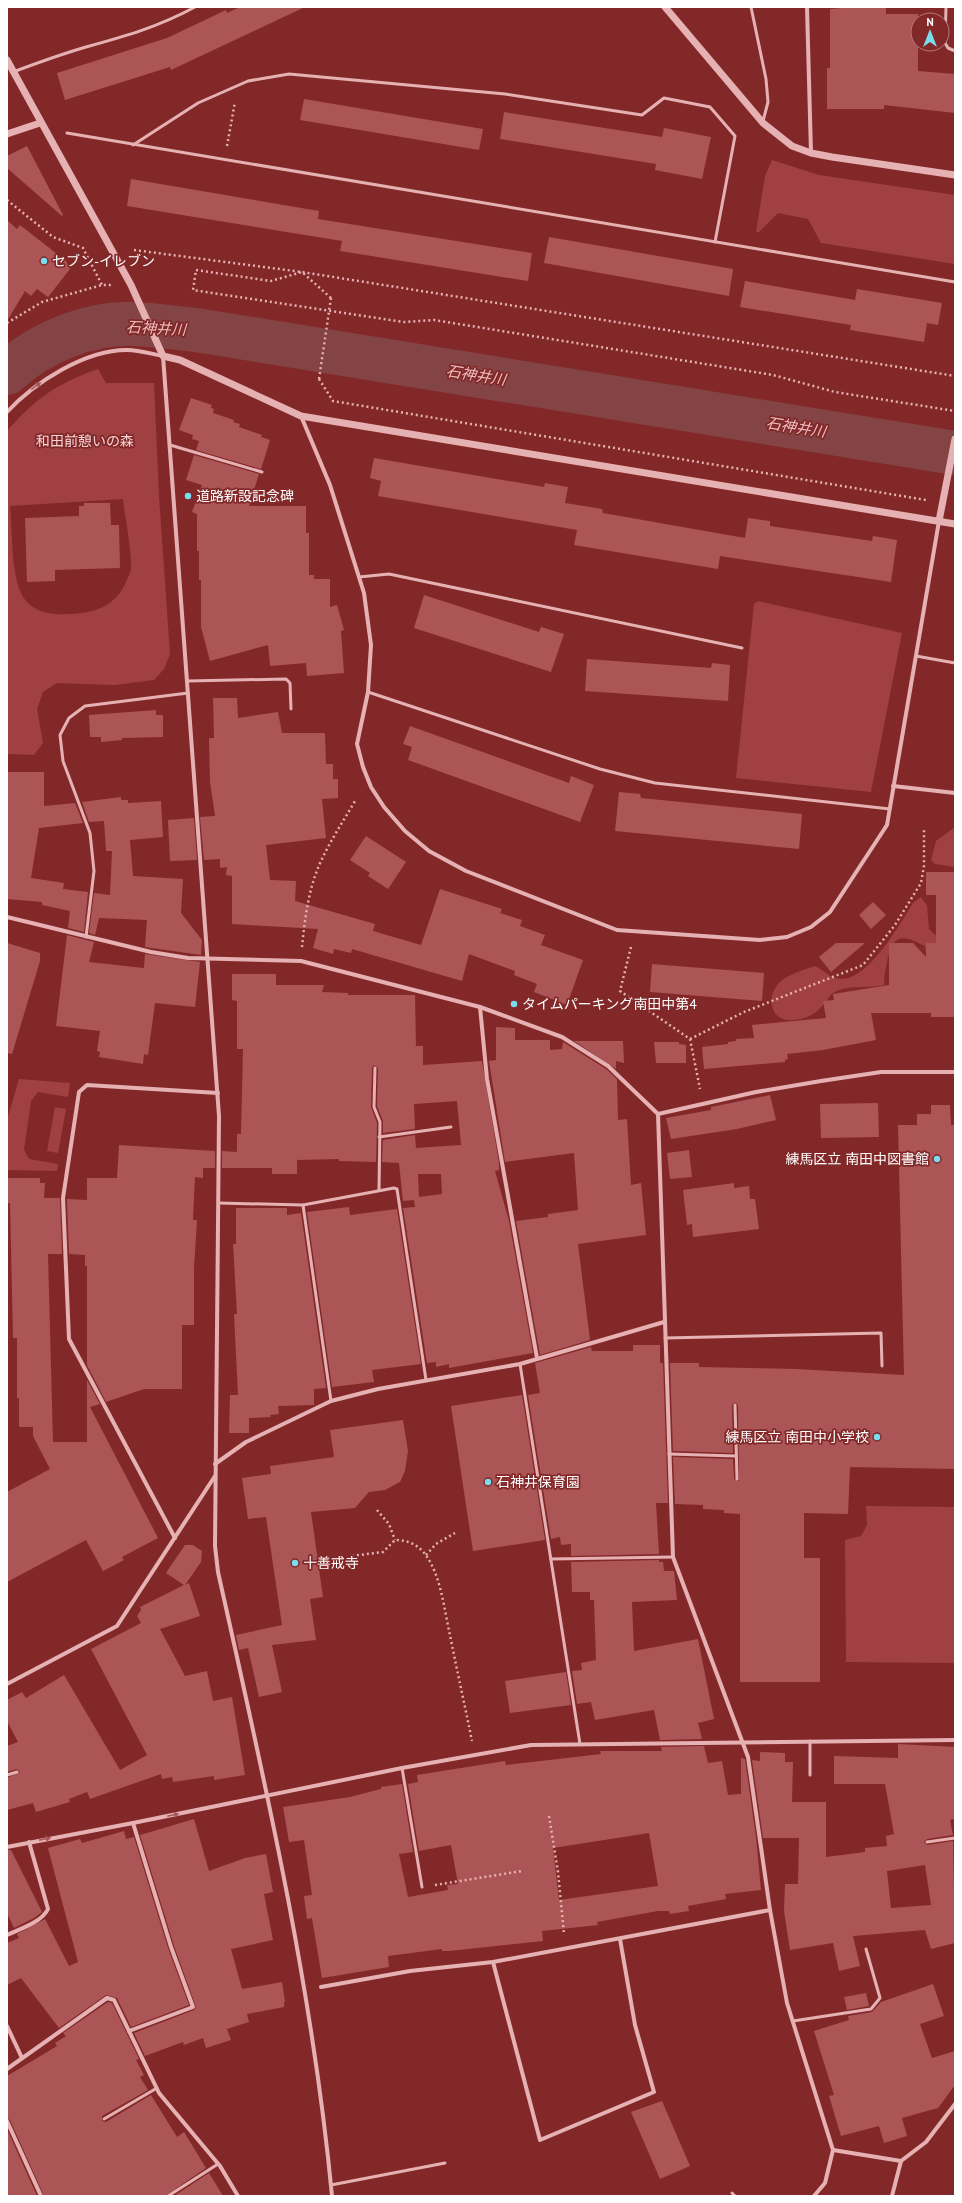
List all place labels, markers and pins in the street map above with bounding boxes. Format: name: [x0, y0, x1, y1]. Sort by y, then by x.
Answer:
place label: セブン-イレブン: [52, 252, 155, 270]
marker: セブン-イレブン: [39, 256, 49, 266]
place label: 道路新設記念碑: [196, 487, 294, 505]
marker: 道路新設記念碑: [183, 491, 193, 501]
place label: タイムパーキング南田中第4: [522, 995, 697, 1013]
marker: タイムパーキング南田中第4: [509, 999, 519, 1009]
place label: 練馬区立 南田中図書館: [785, 1150, 929, 1168]
marker: 練馬区立 南田中図書館: [932, 1154, 942, 1164]
place label: 練馬区立 南田中小学校: [725, 1428, 869, 1446]
marker: 練馬区立 南田中小学校: [872, 1432, 882, 1442]
place label: 石神井保育園: [496, 1473, 580, 1491]
marker: 石神井保育園: [483, 1477, 493, 1487]
place label: 十善戒寺: [303, 1554, 359, 1572]
marker: 十善戒寺: [290, 1558, 300, 1568]

